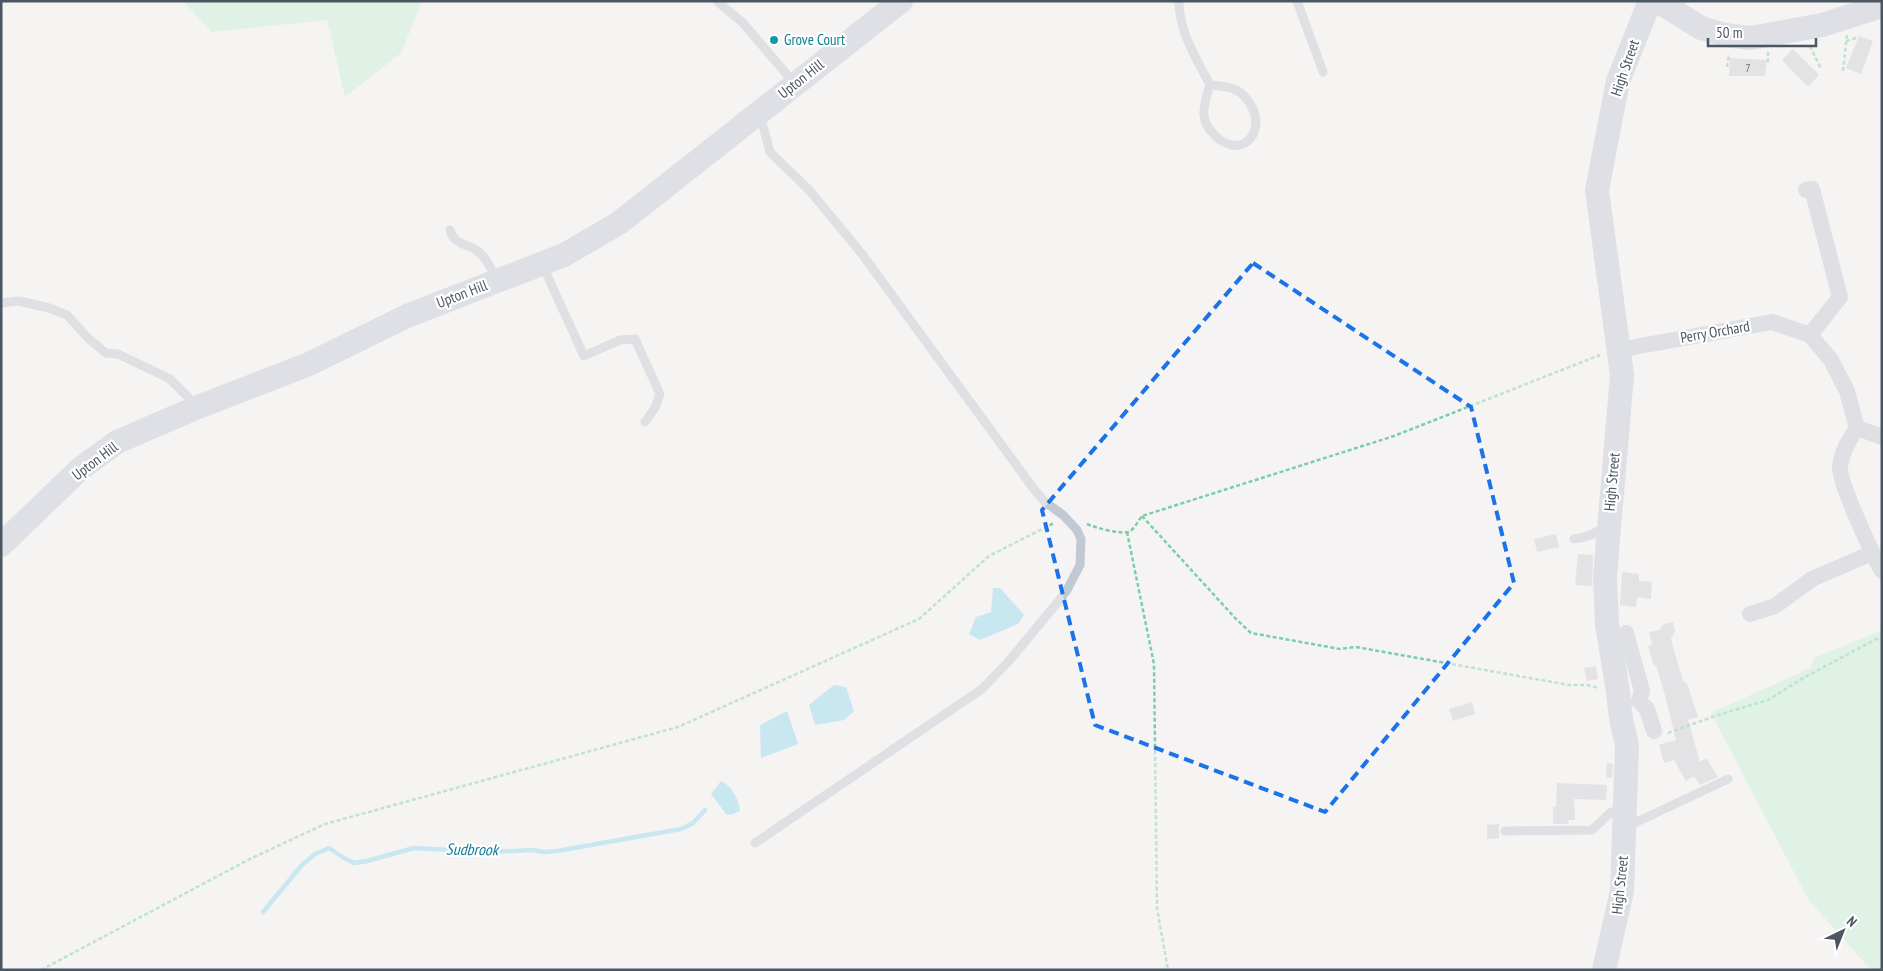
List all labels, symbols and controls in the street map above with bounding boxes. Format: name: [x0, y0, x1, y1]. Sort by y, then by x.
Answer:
scale bar: [1708, 15, 1816, 47]
text: 50 m: [1716, 23, 1742, 42]
place label: Grove Court: [784, 30, 845, 49]
marker: Grove Court: [768, 34, 780, 46]
street label: High Street: [1606, 37, 1643, 99]
street label: Upton Hill: [774, 55, 828, 102]
house number: 7: [1745, 60, 1751, 75]
street label: Upton Hill: [434, 275, 490, 312]
street label: Perry Orchard: [1679, 316, 1751, 347]
street label: Upton Hill: [68, 437, 122, 484]
street label: High Street: [1599, 452, 1624, 512]
water label: Sudbrook: [446, 839, 500, 859]
street label: High Street: [1607, 855, 1632, 915]
north arrow: [1818, 906, 1868, 956]
text: N: [1843, 912, 1861, 931]

